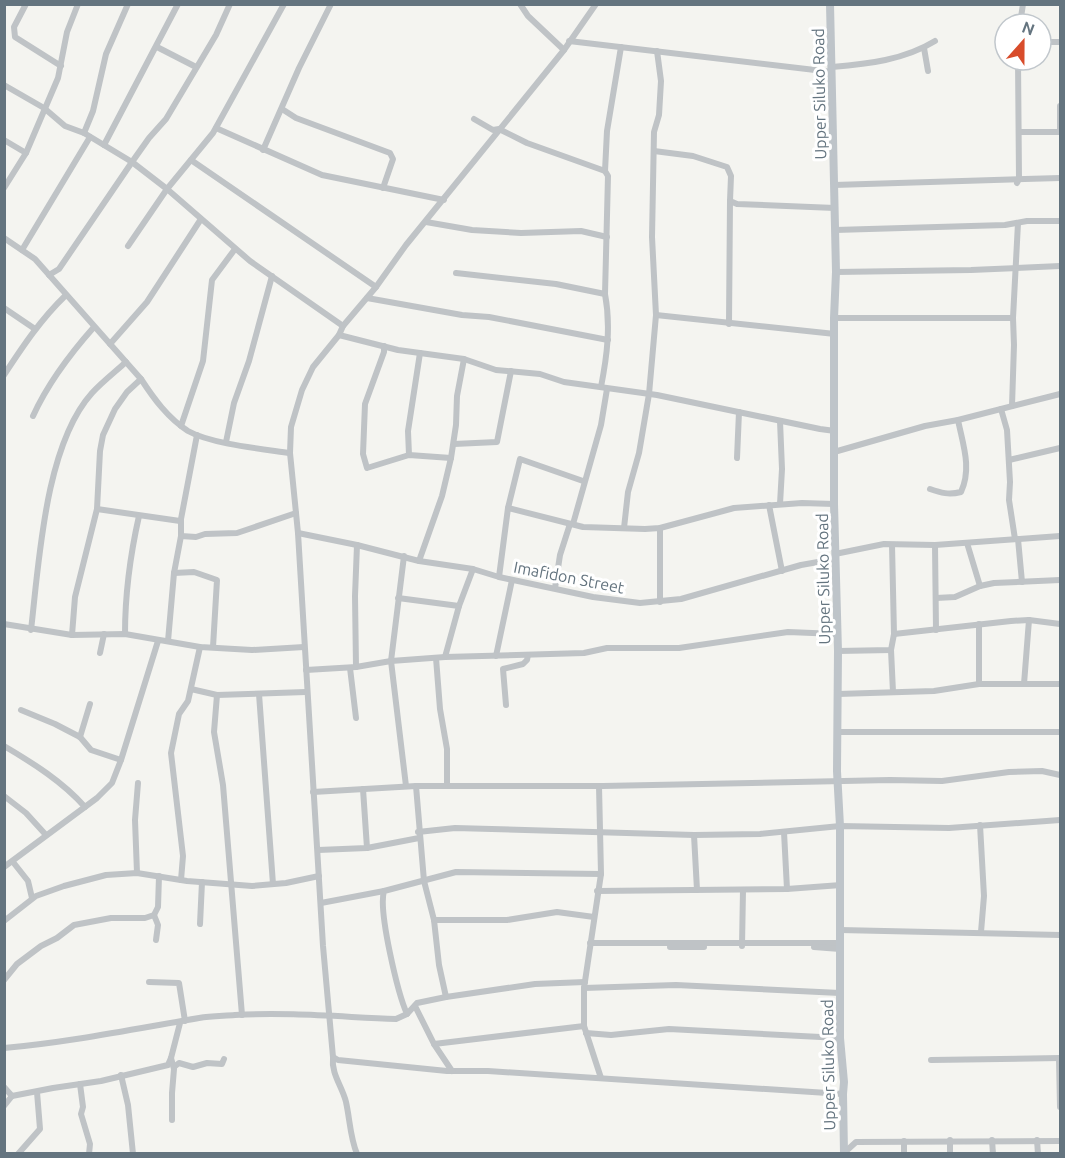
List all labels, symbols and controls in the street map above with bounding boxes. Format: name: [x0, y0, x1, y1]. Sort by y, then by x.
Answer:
north arrow: [993, 12, 1053, 72]
text: N: [1020, 17, 1037, 39]
street label: Upper Siluko Road: [809, 28, 829, 160]
street label: Upper Siluko Road: [813, 513, 833, 645]
street label: Imafidon Street: [512, 557, 627, 597]
street label: Upper Siluko Road: [818, 999, 838, 1131]

